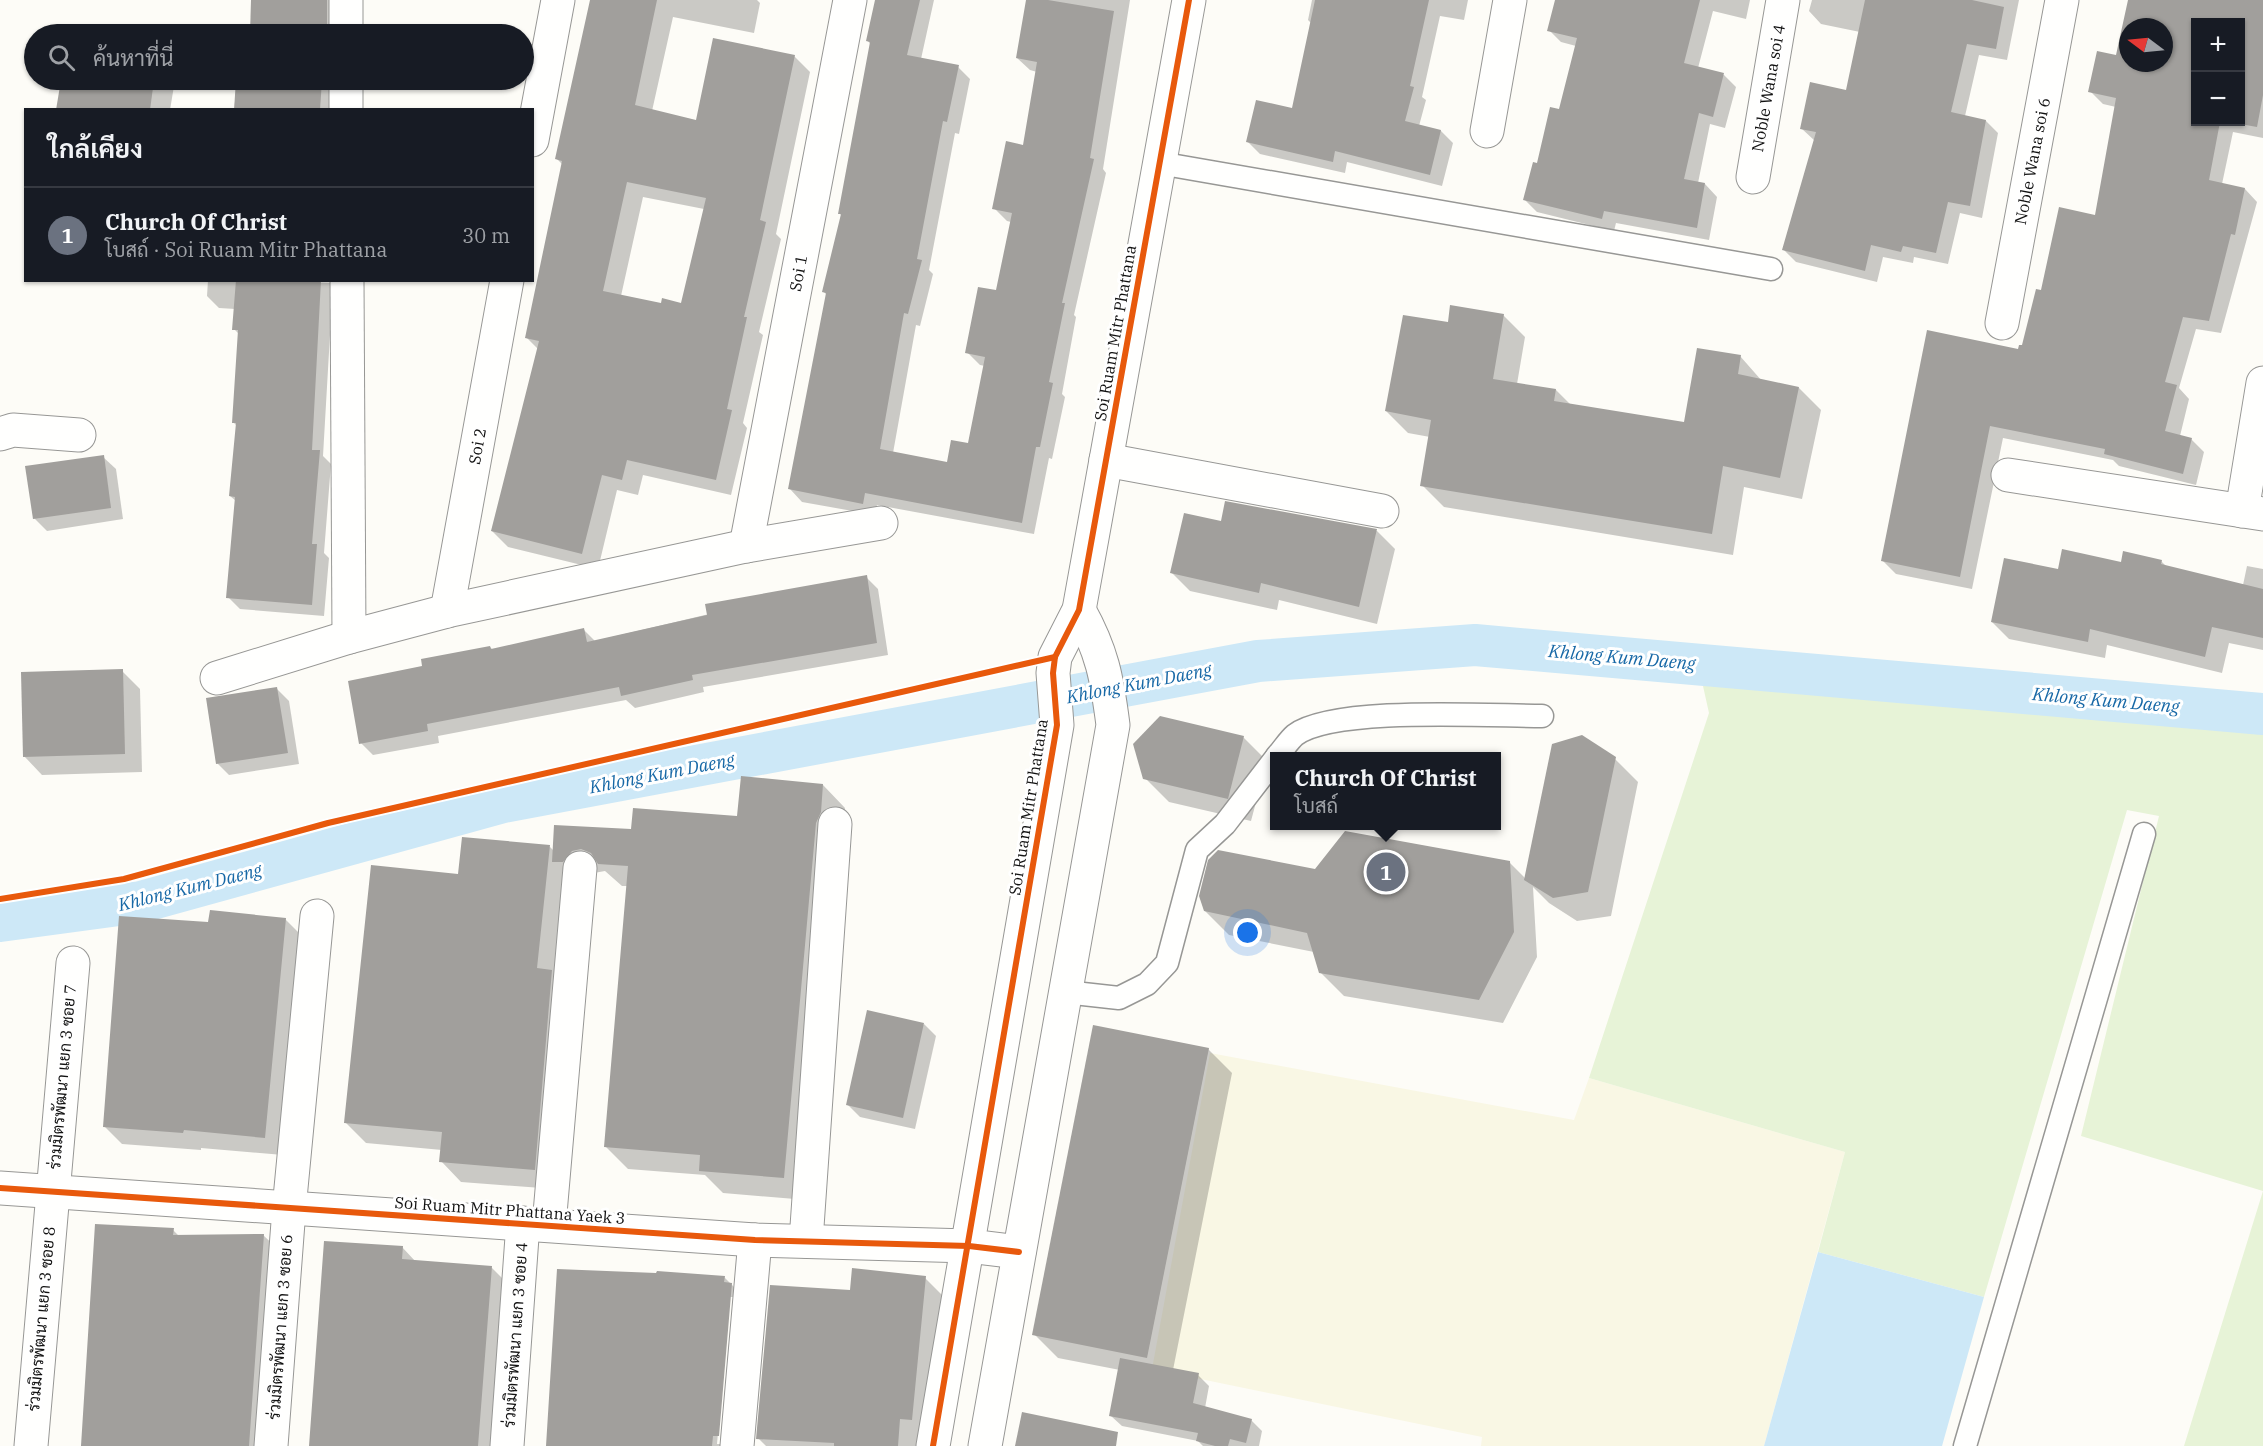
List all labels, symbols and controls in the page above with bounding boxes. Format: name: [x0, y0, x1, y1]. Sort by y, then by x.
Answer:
north arrow: [2119, 18, 2173, 72]
map controls: [2191, 18, 2245, 126]
button: +: [2191, 18, 2245, 72]
street label: Noble Wana soi 4: [1747, 23, 1789, 153]
search box: [24, 24, 534, 90]
icon: search: [45, 41, 78, 74]
text: ค้นหาที่นี่: [93, 43, 173, 72]
button: −: [2191, 72, 2245, 126]
street label: Noble Wana soi 6: [2010, 96, 2054, 226]
text: ใกล้เคียง: [48, 131, 143, 165]
text: Church Of Christ: [105, 207, 287, 236]
text: 1: [62, 222, 74, 249]
text: 30 m: [462, 222, 510, 249]
text: โบสถ์ · Soi Ruam Mitr Phattana: [105, 236, 387, 263]
street label: Soi Ruam Mitr Phattana: [1090, 243, 1140, 423]
street label: Soi 1: [785, 253, 811, 293]
street label: Soi 2: [464, 426, 490, 466]
water label: Khlong Kum Daeng: [1547, 639, 1697, 675]
water label: Khlong Kum Daeng: [1063, 658, 1214, 709]
water label: Khlong Kum Daeng: [2031, 682, 2181, 718]
street label: Soi Ruam Mitr Phattana: [1004, 717, 1052, 897]
water label: Khlong Kum Daeng: [586, 748, 737, 799]
popup: [1270, 752, 1501, 830]
text: Church Of Christ: [1295, 763, 1476, 792]
text: โบสถ์: [1295, 792, 1338, 819]
pin: 1: [1366, 850, 1406, 894]
water label: Khlong Kum Daeng: [115, 858, 265, 916]
your location: [1233, 918, 1262, 947]
street label: ร่วมมิตรพัฒนา แยก 3 ซอย 7: [44, 984, 80, 1170]
street label: Soi Ruam Mitr Phattana Yaek 3: [394, 1192, 626, 1228]
street label: ร่วมมิตรพัฒนา แยก 3 ซอย 8: [23, 1226, 59, 1412]
street label: ร่วมมิตรพัฒนา แยก 3 ซอย 6: [264, 1234, 296, 1420]
street label: ร่วมมิตรพัฒนา แยก 3 ซอย 4: [499, 1242, 531, 1428]

